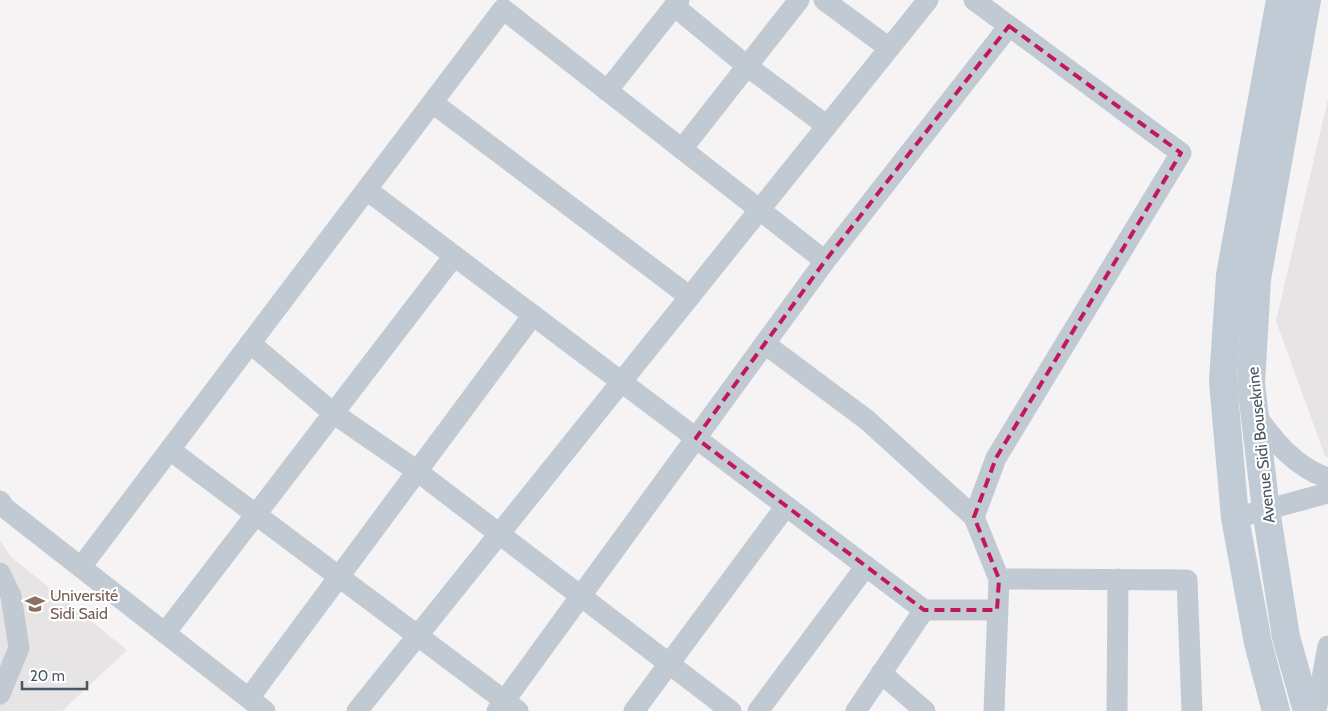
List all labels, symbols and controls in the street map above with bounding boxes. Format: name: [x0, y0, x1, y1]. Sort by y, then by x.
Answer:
street label: Avenue Sidi Bousekrine: [1243, 366, 1279, 524]
place label: Université Sidi Said: [50, 586, 118, 623]
school or university icon: Université Sidi Said: [24, 593, 46, 615]
scale bar: [22, 658, 88, 690]
text: 20 m: [30, 667, 65, 685]

